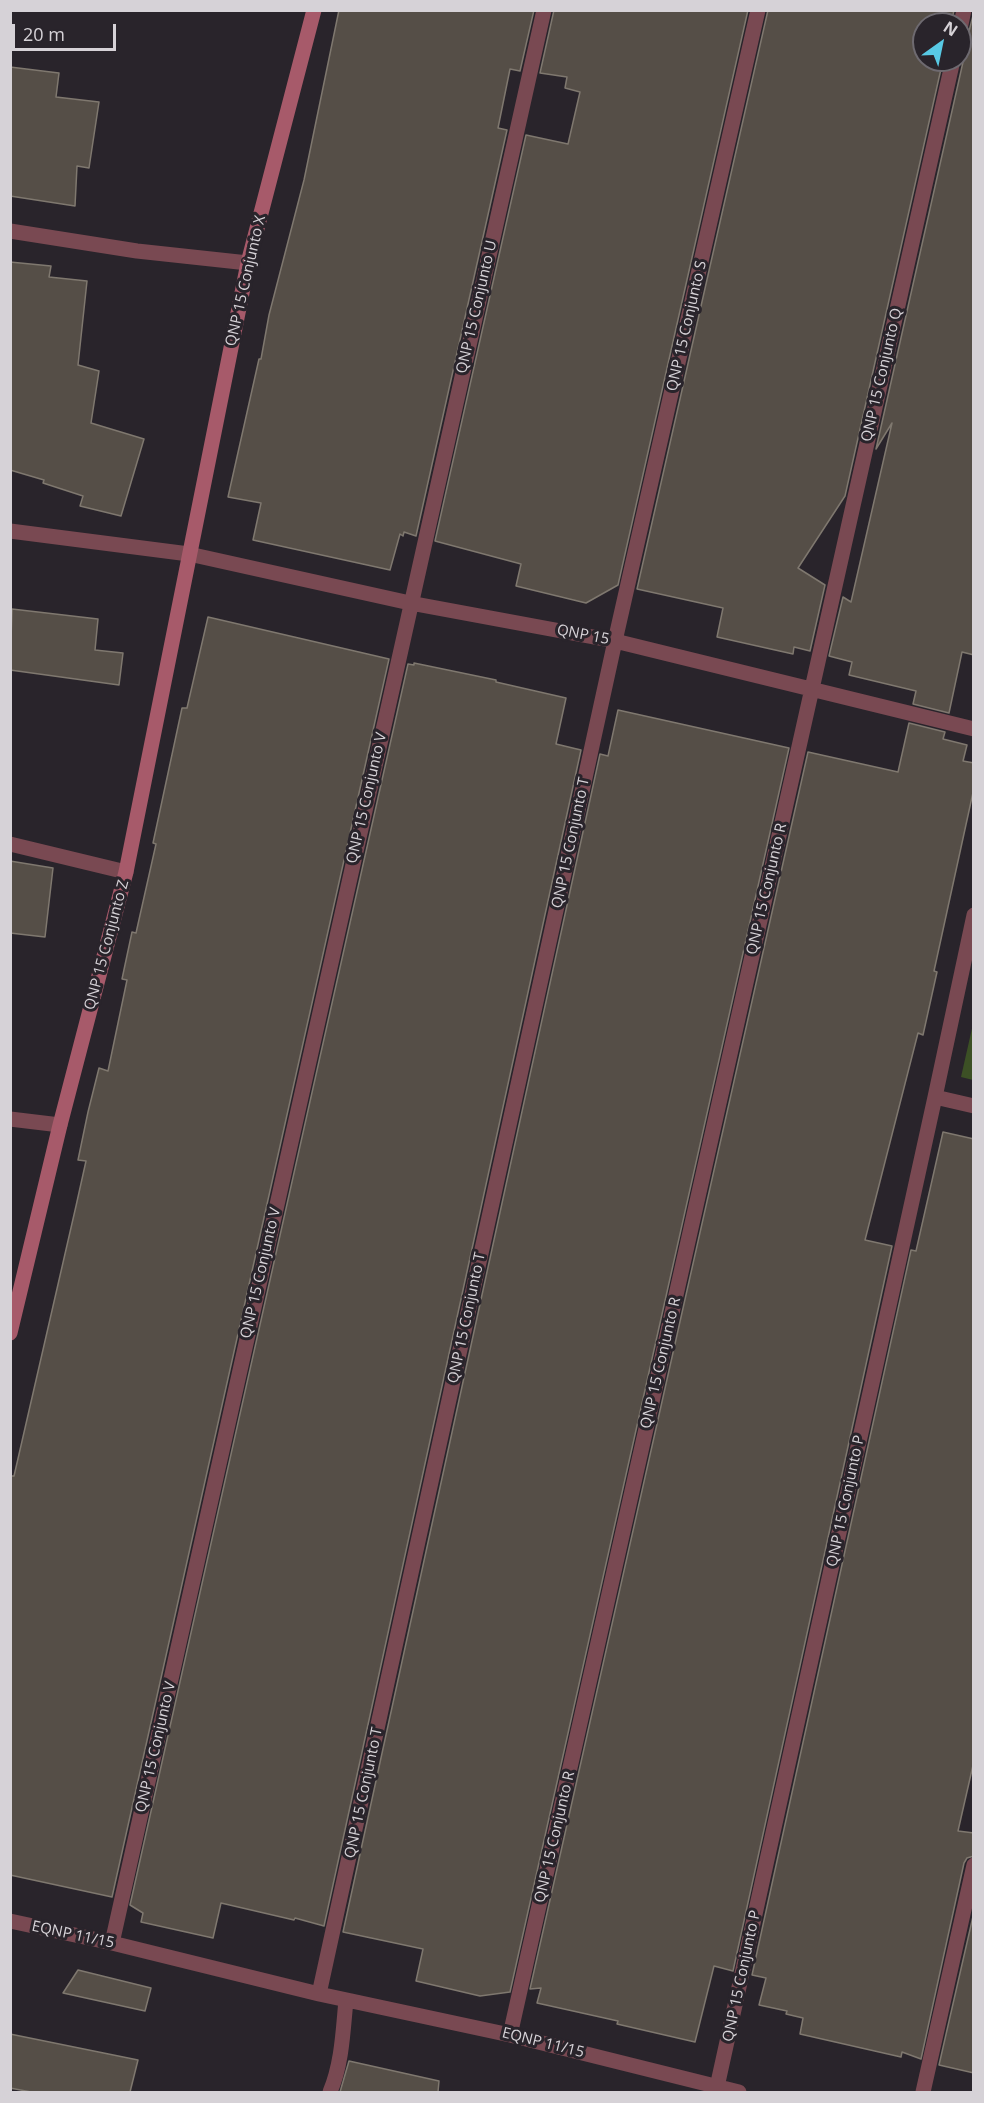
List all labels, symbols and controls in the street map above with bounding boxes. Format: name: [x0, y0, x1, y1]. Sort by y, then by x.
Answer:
scale bar: [15, 12, 118, 50]
north arrow: [912, 12, 972, 72]
text: N: [939, 16, 962, 41]
text: 20 m: [23, 22, 65, 46]
street label: QNP 15 Conjunto X: [222, 214, 270, 348]
street label: QNP 15 Conjunto U: [453, 239, 501, 375]
street label: QNP 15 Conjunto S: [663, 259, 711, 393]
street label: QNP 15 Conjunto Q: [858, 306, 906, 444]
street label: QNP 15: [555, 621, 611, 649]
street label: QNP 15 Conjunto V: [343, 731, 391, 865]
street label: QNP 15 Conjunto T: [548, 776, 594, 910]
street label: QNP 15 Conjunto R: [743, 822, 791, 956]
street label: QNP 15 Conjunto Z: [81, 878, 133, 1012]
street label: QNP 15 Conjunto V: [237, 1206, 285, 1340]
street label: QNP 15 Conjunto T: [444, 1251, 490, 1385]
street label: QNP 15 Conjunto R: [637, 1296, 685, 1430]
street label: QNP 15 Conjunto P: [823, 1434, 869, 1568]
street label: QNP 15 Conjunto V: [132, 1680, 180, 1814]
street label: QNP 15 Conjunto T: [341, 1726, 387, 1860]
street label: QNP 15 Conjunto R: [531, 1770, 579, 1904]
street label: QNP 15 Conjunto P: [719, 1909, 765, 2043]
street label: EQNP 11/15: [30, 1917, 116, 1953]
street label: EQNP 11/15: [500, 2024, 586, 2062]

